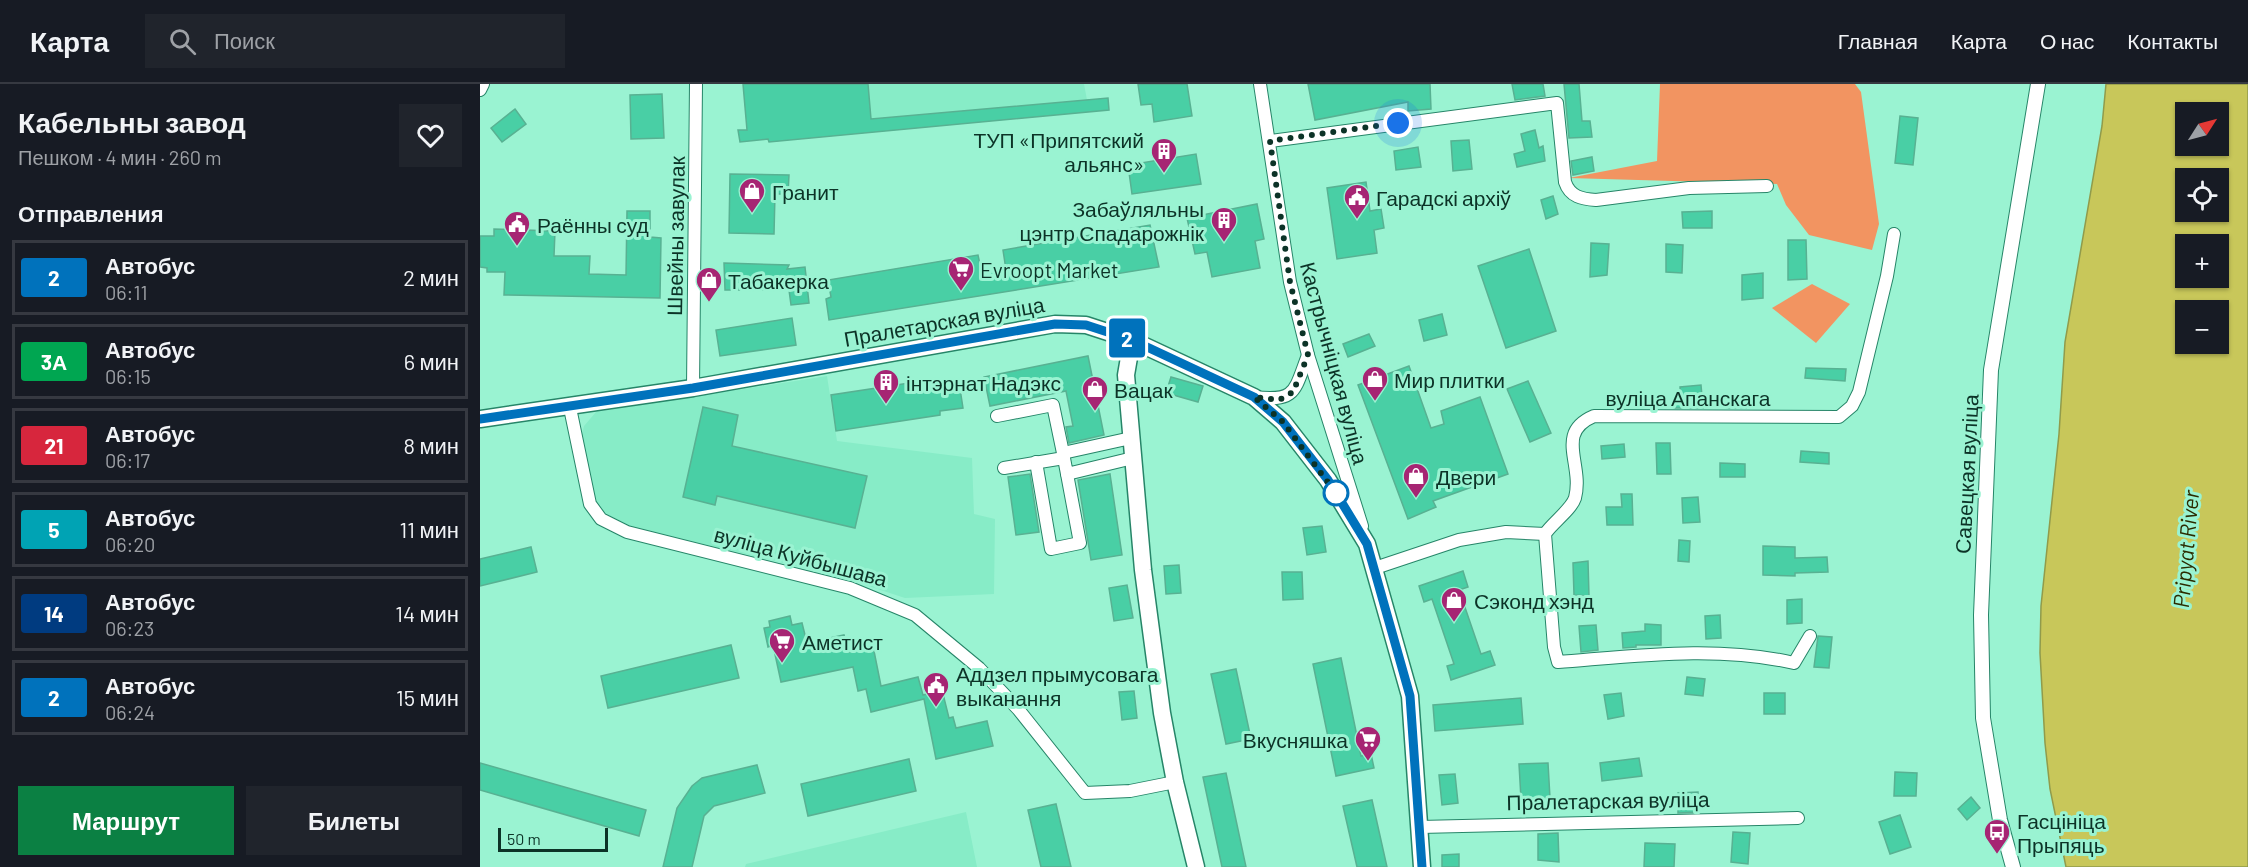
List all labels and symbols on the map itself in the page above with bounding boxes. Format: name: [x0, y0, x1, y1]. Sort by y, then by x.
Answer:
north arrow: [2175, 102, 2229, 156]
your location: [1383, 108, 1413, 138]
place label: ТУП «Припятский альянс»: [973, 127, 1144, 176]
building icon: ТУП «Припятский альянс»: [1149, 136, 1179, 174]
street label: Швейны завулак: [661, 155, 689, 316]
shop icon: Гранит: [737, 176, 767, 214]
place label: Гранит: [772, 179, 839, 204]
public building icon: Гарадскі архіў: [1342, 182, 1372, 220]
place label: Гарадскі архіў: [1376, 185, 1511, 210]
place label: Забаўляльны цэнтр Спадарожнік: [1019, 196, 1205, 245]
building icon: Забаўляльны цэнтр Спадарожнік: [1209, 205, 1239, 243]
public building icon: Раённы суд: [502, 209, 532, 247]
place label: Раённы суд: [537, 212, 649, 237]
supermarket icon: Evroopt Market: [946, 254, 976, 292]
place label: Evroopt Market: [980, 257, 1119, 282]
street label: Кастрычніцкая вуліца: [1296, 259, 1374, 467]
shop icon: Табакерка: [694, 265, 724, 303]
place label: Табакерка: [728, 268, 829, 293]
street label: Пралетарская вуліца: [842, 291, 1047, 351]
line badge: 2: [1108, 318, 1146, 358]
shop icon: Мир плитки: [1360, 364, 1390, 402]
building icon: інтэрнат Надэкс: [871, 367, 901, 405]
place label: Мир плитки: [1394, 367, 1505, 392]
place label: інтэрнат Надэкс: [906, 370, 1061, 395]
shop icon: Вацак: [1080, 374, 1110, 412]
place label: Вацак: [1114, 377, 1173, 402]
street label: вуліца Апанскага: [1606, 385, 1771, 410]
street label: Савецкая вуліца: [1949, 393, 1983, 555]
shop icon: Двери: [1401, 461, 1431, 499]
place label: Двери: [1436, 464, 1496, 489]
unlabelled marker: [1323, 480, 1349, 506]
water label: Pripyat River: [2167, 488, 2203, 609]
street label: вуліца Куйбышава: [712, 521, 891, 591]
shop icon: Сэконд хэнд: [1439, 585, 1469, 623]
place label: Сэконд хэнд: [1474, 588, 1594, 613]
supermarket icon: Аметист: [767, 626, 797, 664]
place label: Аметист: [802, 629, 883, 654]
place label: Аддзел прымусовага выканання: [956, 661, 1159, 710]
public building icon: Аддзел прымусовага выканання: [921, 670, 951, 708]
supermarket icon: Вкусняшка: [1353, 724, 1383, 762]
place label: Вкусняшка: [1243, 727, 1348, 752]
street label: Пралетарская вуліца: [1506, 786, 1710, 814]
place label: Гасцініца Прыпяць: [2017, 808, 2106, 857]
bus stop icon: Гасцініца Прыпяць: [1982, 817, 2012, 855]
scale bar: [498, 825, 608, 852]

